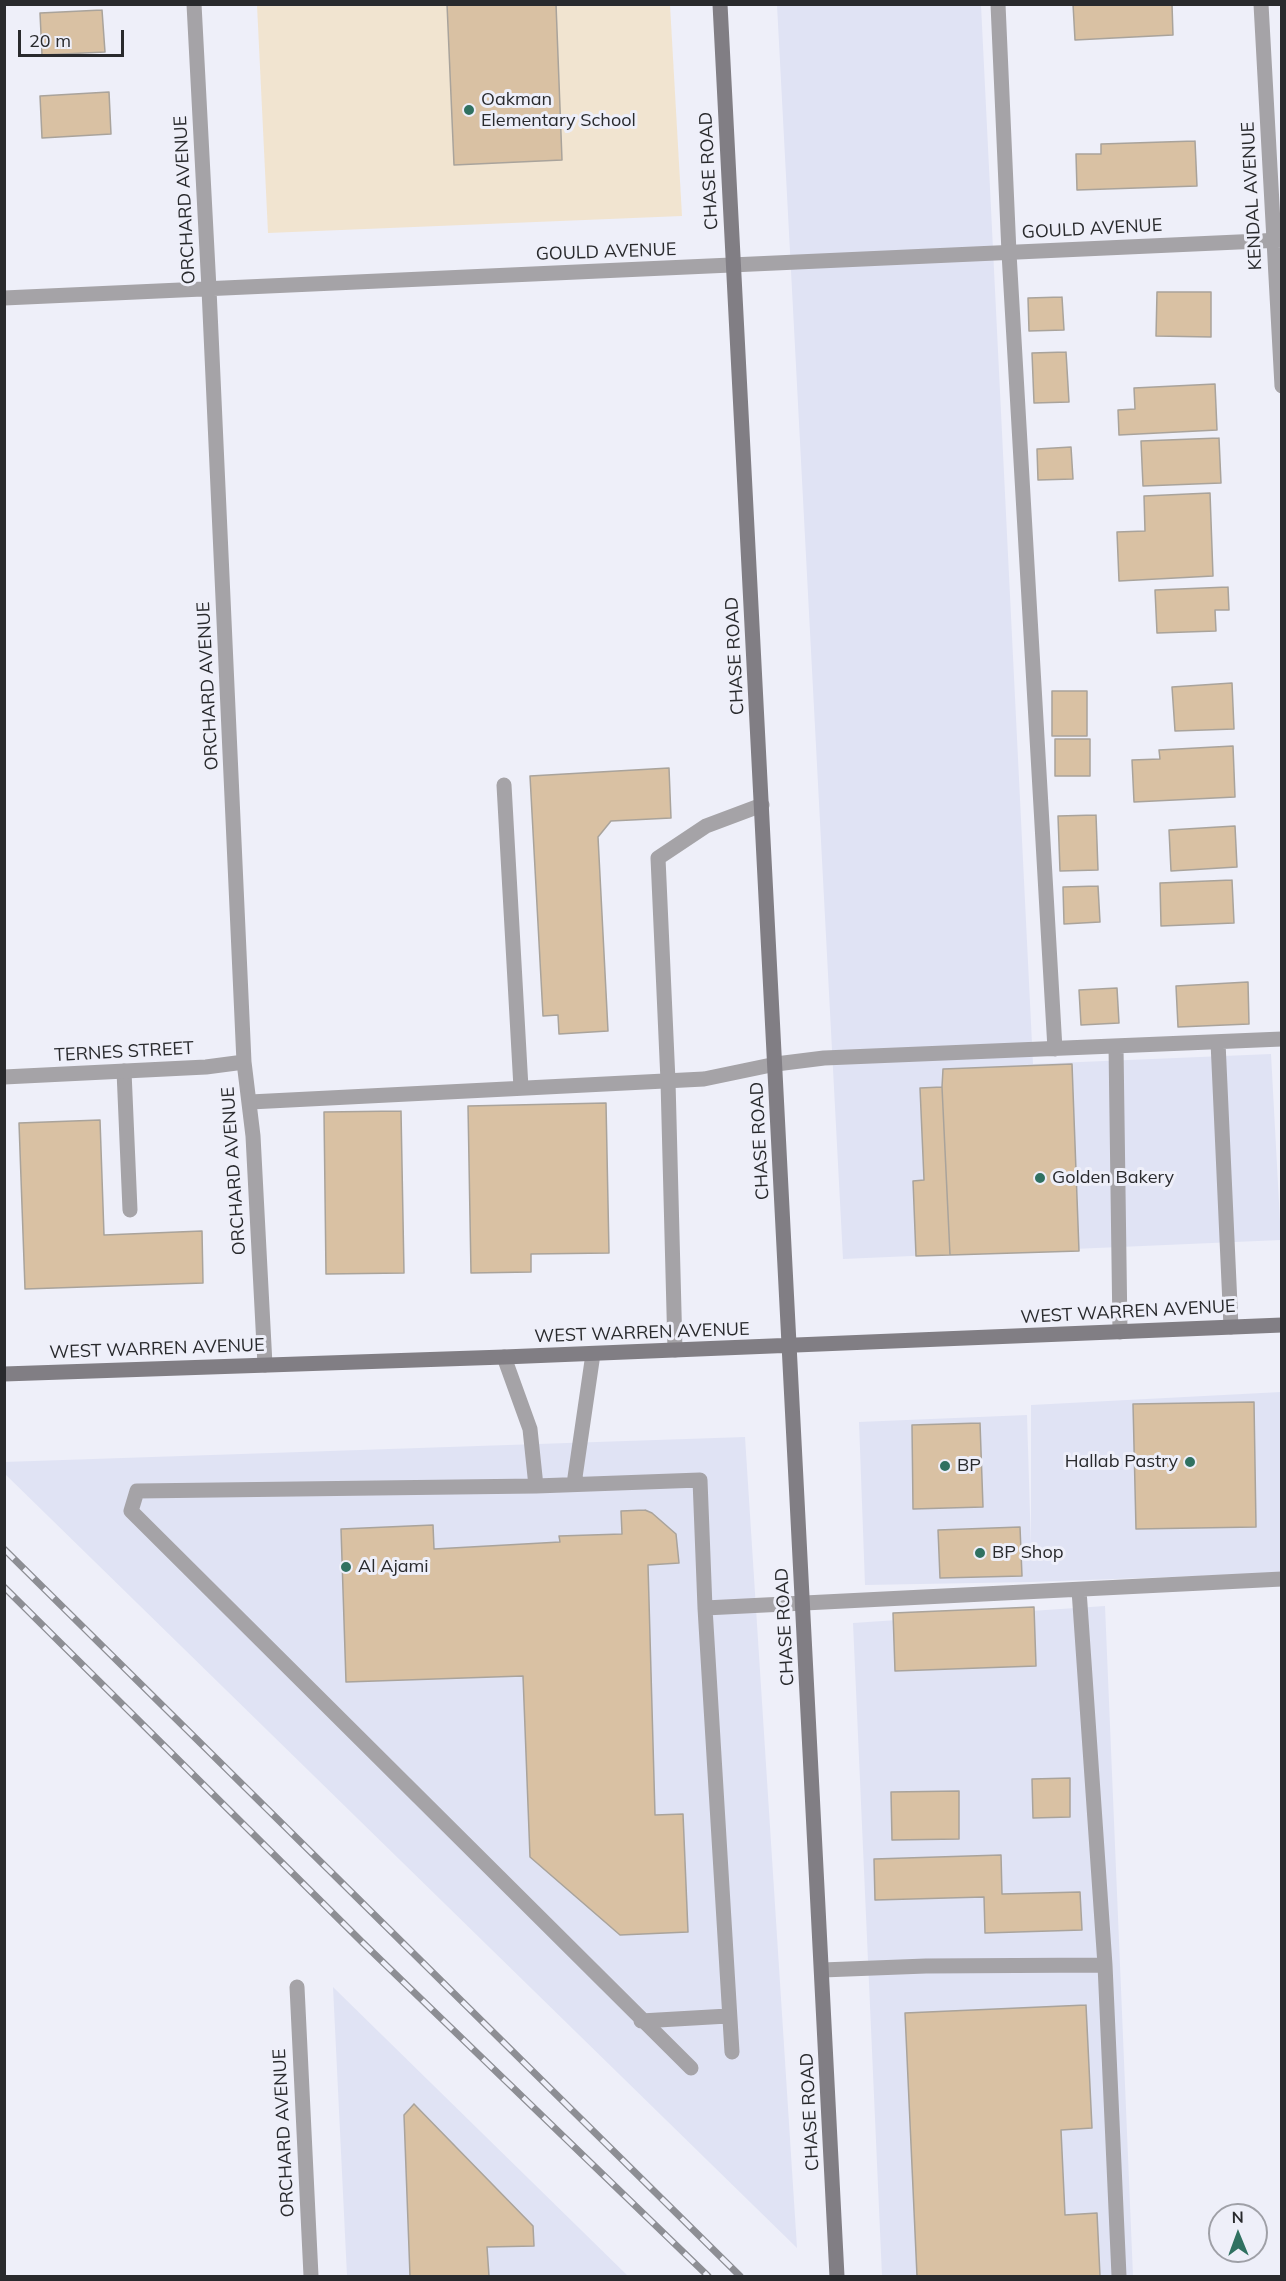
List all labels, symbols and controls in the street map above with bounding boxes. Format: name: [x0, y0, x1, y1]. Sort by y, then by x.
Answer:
scale bar: [21, 18, 128, 56]
text: 20 m: [29, 29, 71, 52]
place label: Oakman Elementary School: [481, 89, 636, 132]
marker: Oakman Elementary School: [462, 103, 476, 117]
street label: CHASE ROAD: [695, 111, 723, 231]
street label: ORCHARD AVENUE: [170, 115, 200, 285]
street label: KENDAL AVENUE: [1237, 121, 1267, 271]
street label: GOULD AVENUE: [1021, 215, 1163, 243]
street label: GOULD AVENUE: [535, 239, 677, 265]
street label: CHASE ROAD: [721, 596, 749, 716]
street label: ORCHARD AVENUE: [193, 601, 223, 771]
street label: TERNES STREET: [54, 1038, 194, 1066]
street label: CHASE ROAD: [746, 1081, 774, 1201]
street label: ORCHARD AVENUE: [217, 1086, 251, 1256]
place label: Golden Bakery: [1052, 1167, 1174, 1189]
marker: Golden Bakery: [1033, 1171, 1047, 1185]
street label: WEST WARREN AVENUE: [1020, 1296, 1236, 1328]
street label: WEST WARREN AVENUE: [534, 1318, 750, 1348]
street label: WEST WARREN AVENUE: [49, 1334, 265, 1364]
place label: Hallab Pastry: [1065, 1451, 1178, 1473]
place label: BP: [957, 1455, 981, 1477]
marker: Hallab Pastry: [1183, 1455, 1197, 1469]
marker: BP: [938, 1459, 952, 1473]
place label: BP Shop: [992, 1542, 1063, 1564]
marker: BP Shop: [973, 1546, 987, 1560]
place label: Al Ajami: [358, 1556, 429, 1578]
marker: Al Ajami: [339, 1560, 353, 1574]
street label: CHASE ROAD: [771, 1567, 799, 1687]
street label: ORCHARD AVENUE: [269, 2048, 299, 2218]
street label: CHASE ROAD: [796, 2052, 824, 2172]
north arrow: [1208, 2203, 1268, 2263]
text: N: [1232, 2207, 1244, 2227]

